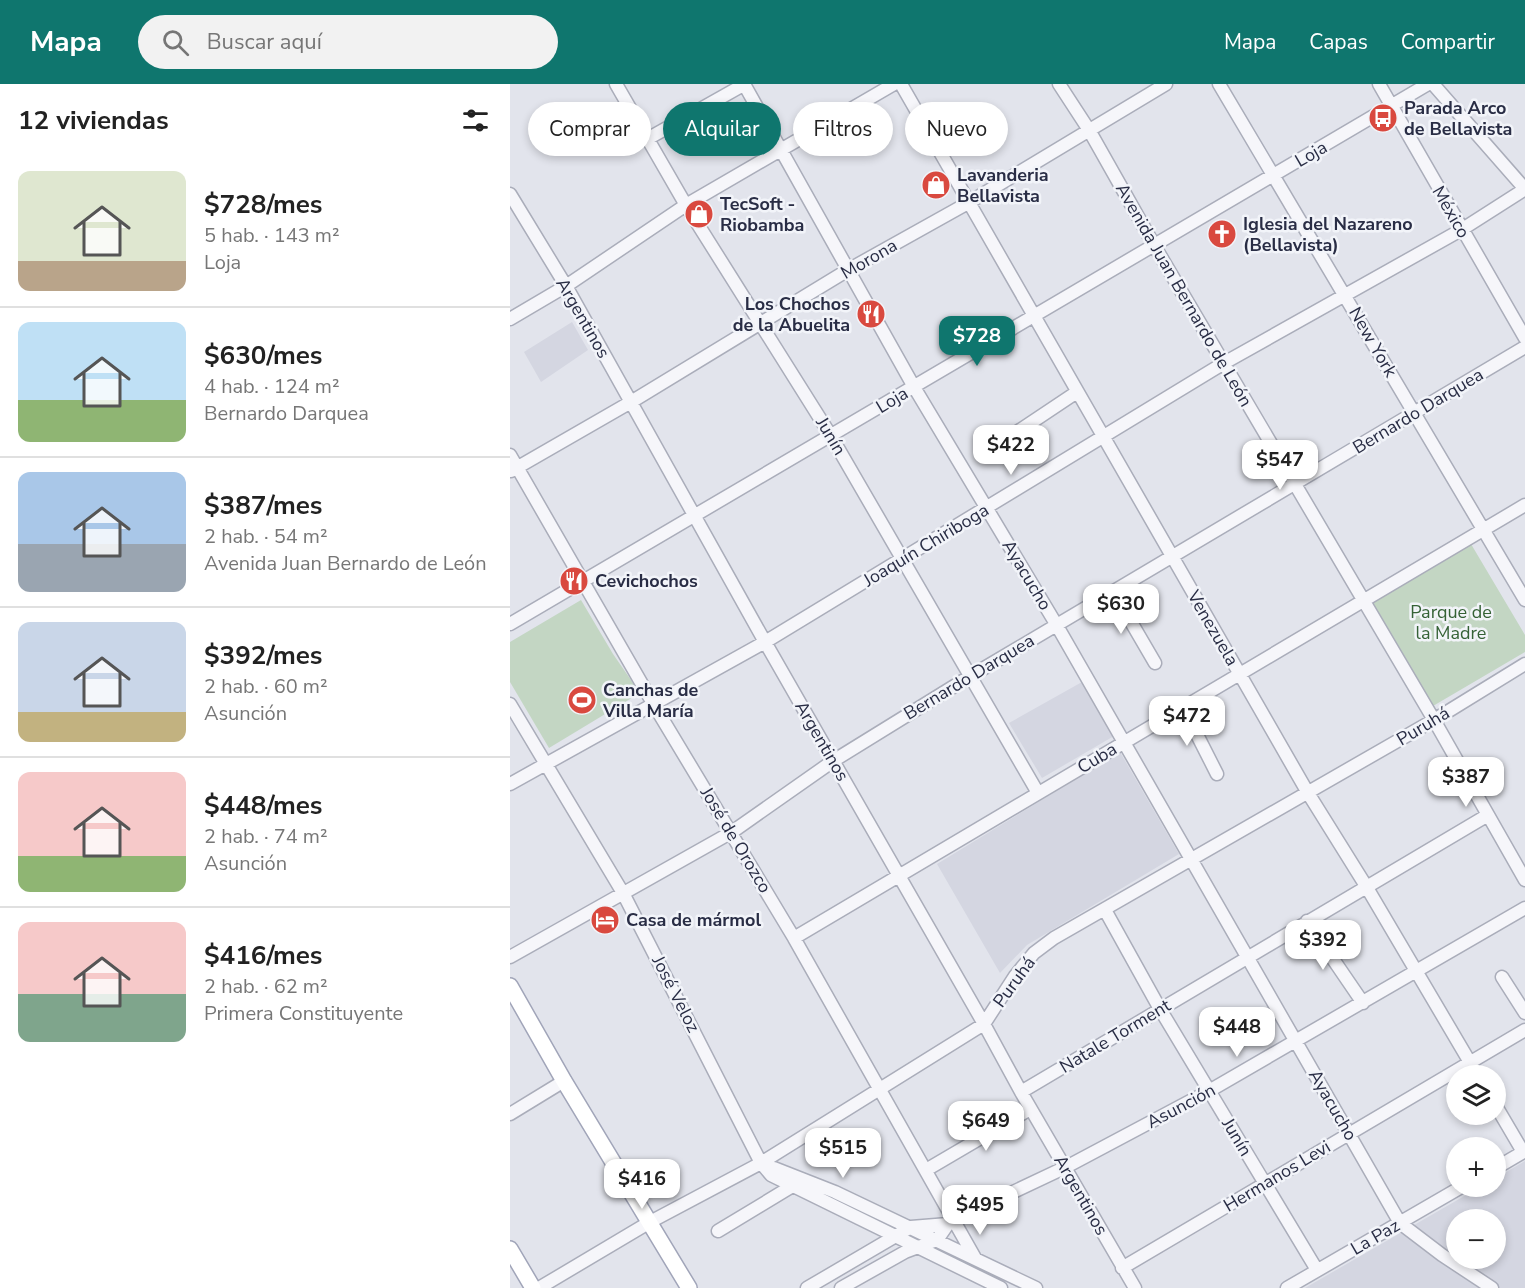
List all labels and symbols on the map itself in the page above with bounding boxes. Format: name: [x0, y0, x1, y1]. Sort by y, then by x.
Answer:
place label: Parada Arco de Bellavista: [1404, 96, 1512, 141]
bus stop icon: Parada Arco de Bellavista: [1367, 102, 1399, 134]
street label: Loja: [1291, 135, 1331, 173]
place label: Lavanderia Bellavista: [957, 163, 1049, 208]
shop icon: Lavanderia Bellavista: [920, 169, 952, 201]
street label: Avenida Juan Bernardo de León: [1110, 179, 1258, 411]
street label: México: [1426, 181, 1476, 243]
place label: TecSoft - Riobamba: [720, 192, 804, 237]
shop icon: TecSoft - Riobamba: [683, 198, 715, 230]
place label: Iglesia del Nazareno (Bellavista): [1243, 212, 1413, 257]
church icon: Iglesia del Nazareno (Bellavista): [1206, 218, 1238, 250]
street label: Morona: [836, 233, 902, 285]
street label: Argentinos: [550, 273, 616, 363]
place label: Los Chochos de la Abuelita: [733, 292, 850, 337]
restaurant icon: Los Chochos de la Abuelita: [855, 298, 887, 330]
street label: New York: [1343, 303, 1403, 382]
pin: $728: [941, 316, 1013, 367]
street label: Bernardo Darquea: [1348, 363, 1488, 459]
street label: Loja: [871, 381, 913, 419]
street label: Junín: [810, 412, 852, 460]
pin: $422: [975, 425, 1047, 476]
pin: $547: [1244, 440, 1316, 491]
street label: Joaquín Chiriboga: [858, 498, 993, 593]
street label: Ayacucho: [997, 535, 1057, 615]
restaurant icon: Cevichochos: [558, 565, 590, 597]
place label: Cevichochos: [595, 569, 698, 593]
pin: $630: [1085, 584, 1157, 635]
street label: Venezuela: [1181, 585, 1244, 670]
park label: Parque de la Madre: [1410, 600, 1492, 645]
street label: Bernardo Darquea: [899, 629, 1039, 725]
place label: Canchas de Villa María: [602, 678, 699, 723]
sports icon: Canchas de Villa María: [566, 684, 598, 716]
street label: Argentinos: [789, 696, 855, 786]
pin: $472: [1151, 696, 1223, 747]
street label: Puruhá: [1392, 701, 1454, 751]
street label: Cuba: [1073, 737, 1121, 779]
pin: $387: [1430, 757, 1502, 808]
street label: José de Orozco: [694, 782, 777, 898]
hotel icon: Casa de mármol: [589, 904, 621, 936]
place label: Casa de mármol: [626, 908, 761, 932]
pin: $392: [1287, 920, 1359, 971]
street label: José Veloz: [646, 951, 706, 1036]
street label: Puruhá: [987, 952, 1041, 1012]
street label: Natale Torment: [1055, 993, 1176, 1079]
pin: $448: [1201, 1007, 1273, 1058]
street label: Ayacucho: [1303, 1065, 1363, 1145]
street label: Asunción: [1142, 1078, 1220, 1134]
pin: $649: [950, 1101, 1022, 1152]
street label: Junín: [1216, 1113, 1258, 1161]
pin: $515: [807, 1128, 879, 1179]
street label: Hermanos Levi: [1219, 1135, 1335, 1217]
street label: Argentinos: [1048, 1150, 1114, 1240]
pin: $416: [606, 1159, 678, 1210]
pin: $495: [944, 1185, 1016, 1236]
street label: La Paz: [1346, 1213, 1404, 1261]

